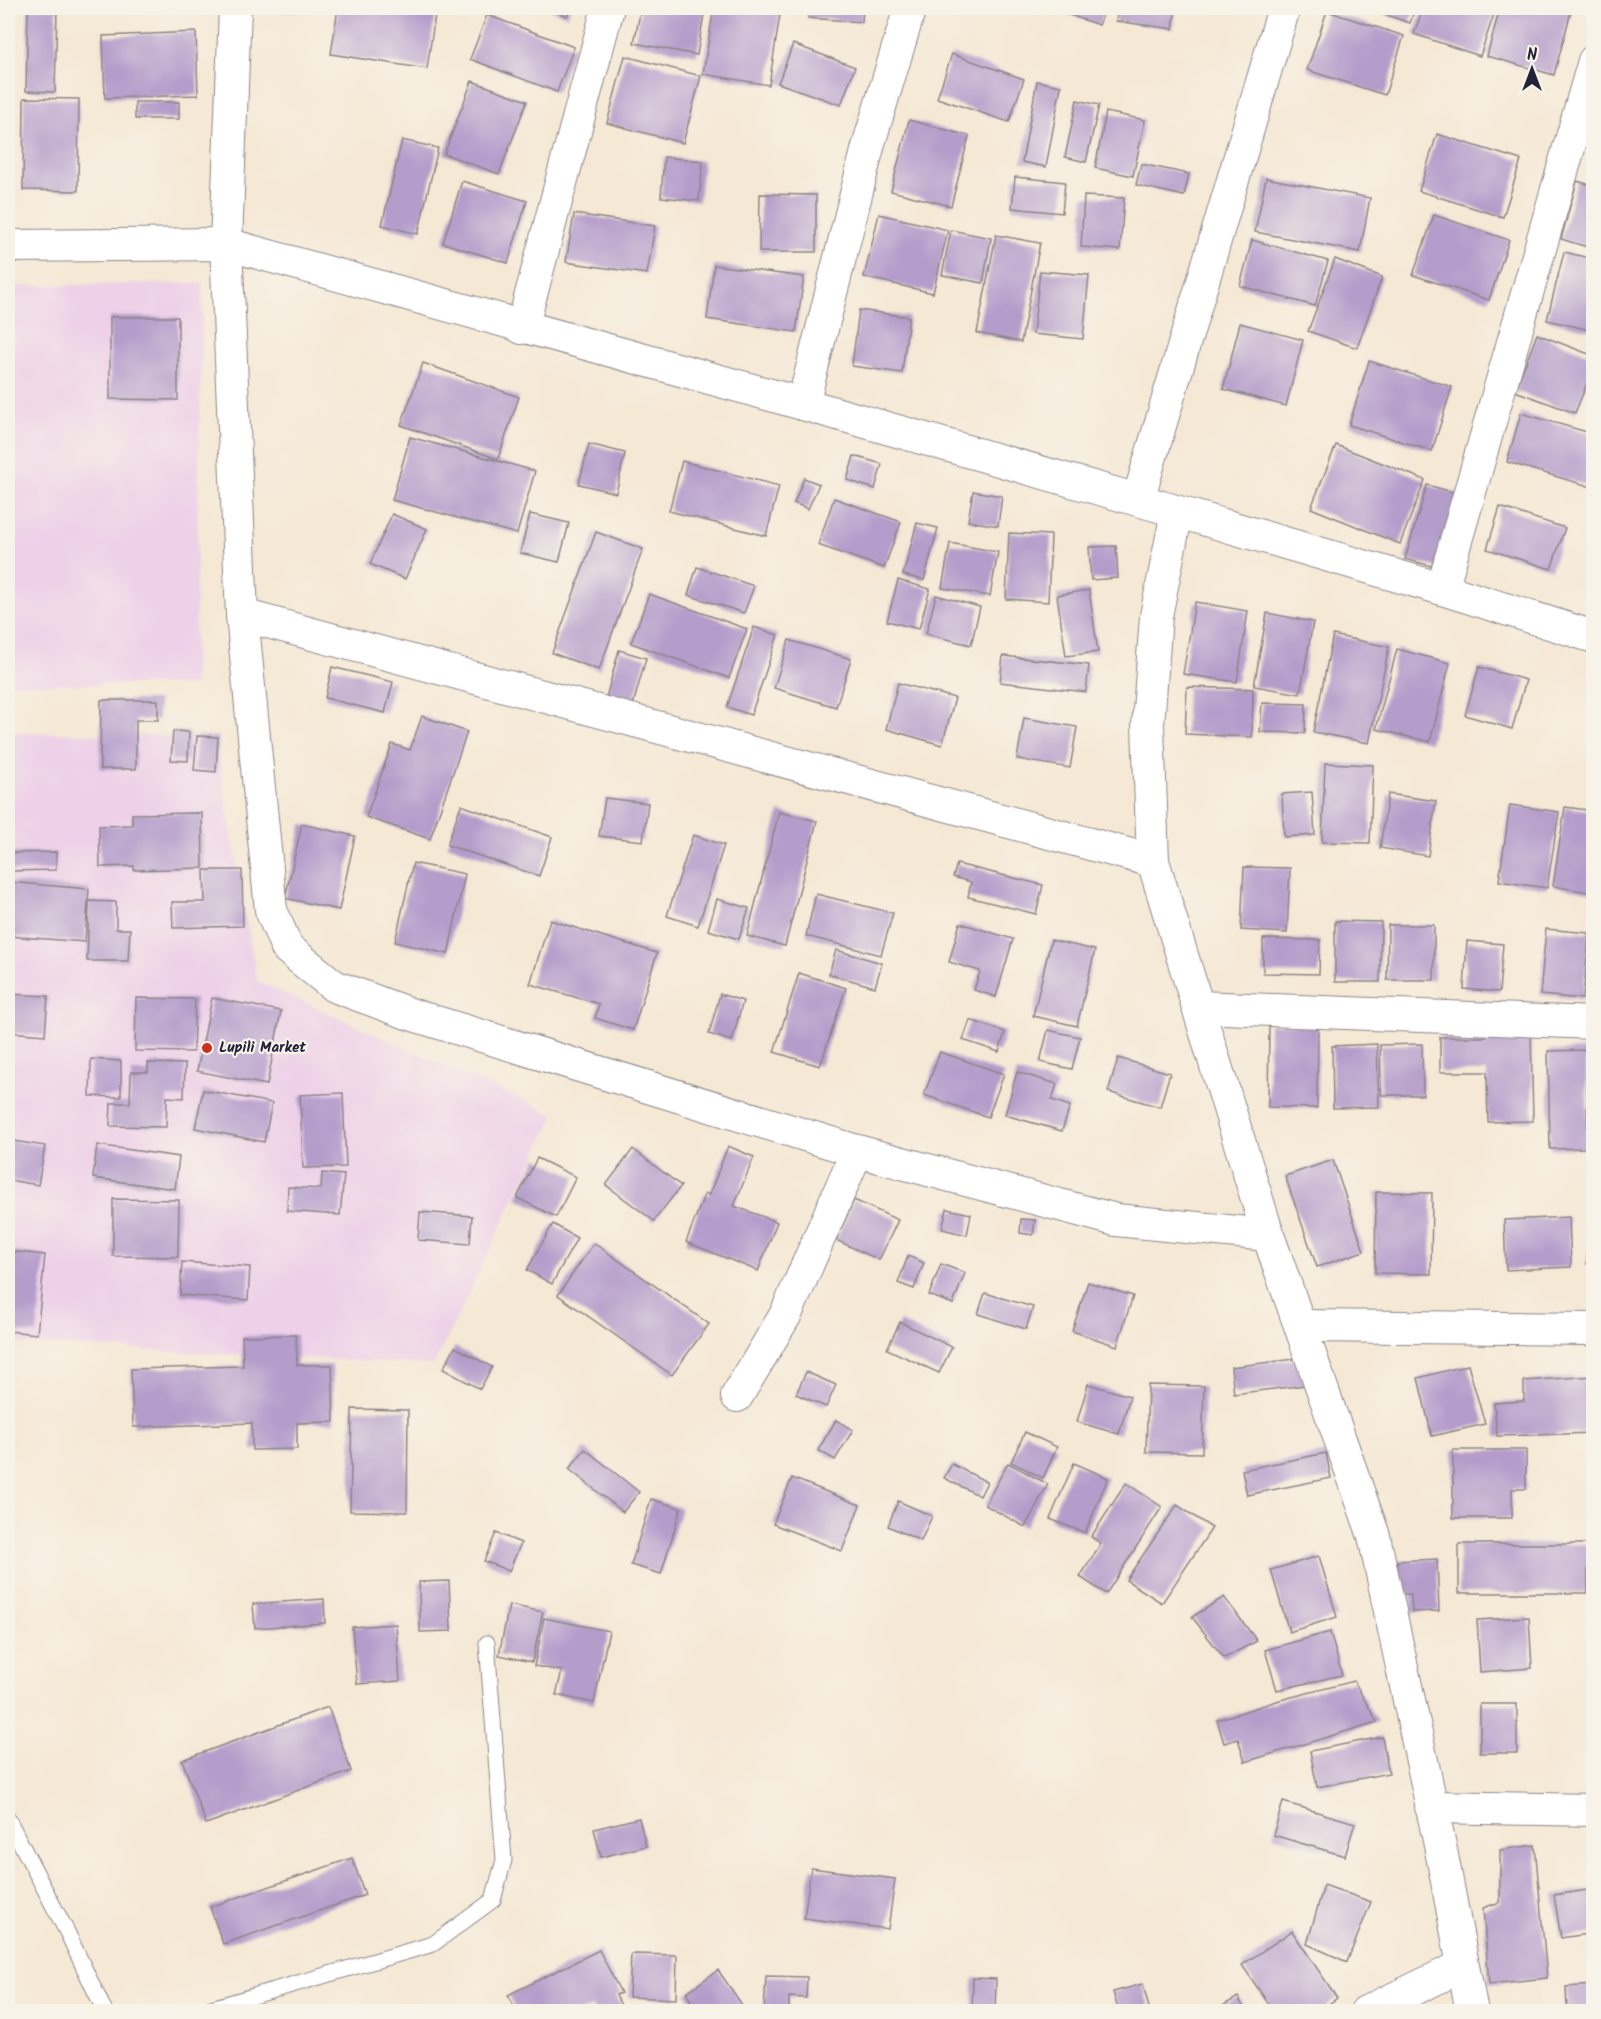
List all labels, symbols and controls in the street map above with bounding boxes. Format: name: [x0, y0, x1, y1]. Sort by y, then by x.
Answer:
north arrow: [1502, 39, 1562, 99]
text: N: [1527, 43, 1537, 68]
place label: Lupili Market: [219, 1036, 306, 1060]
marker: Lupili Market: [200, 1041, 214, 1055]

